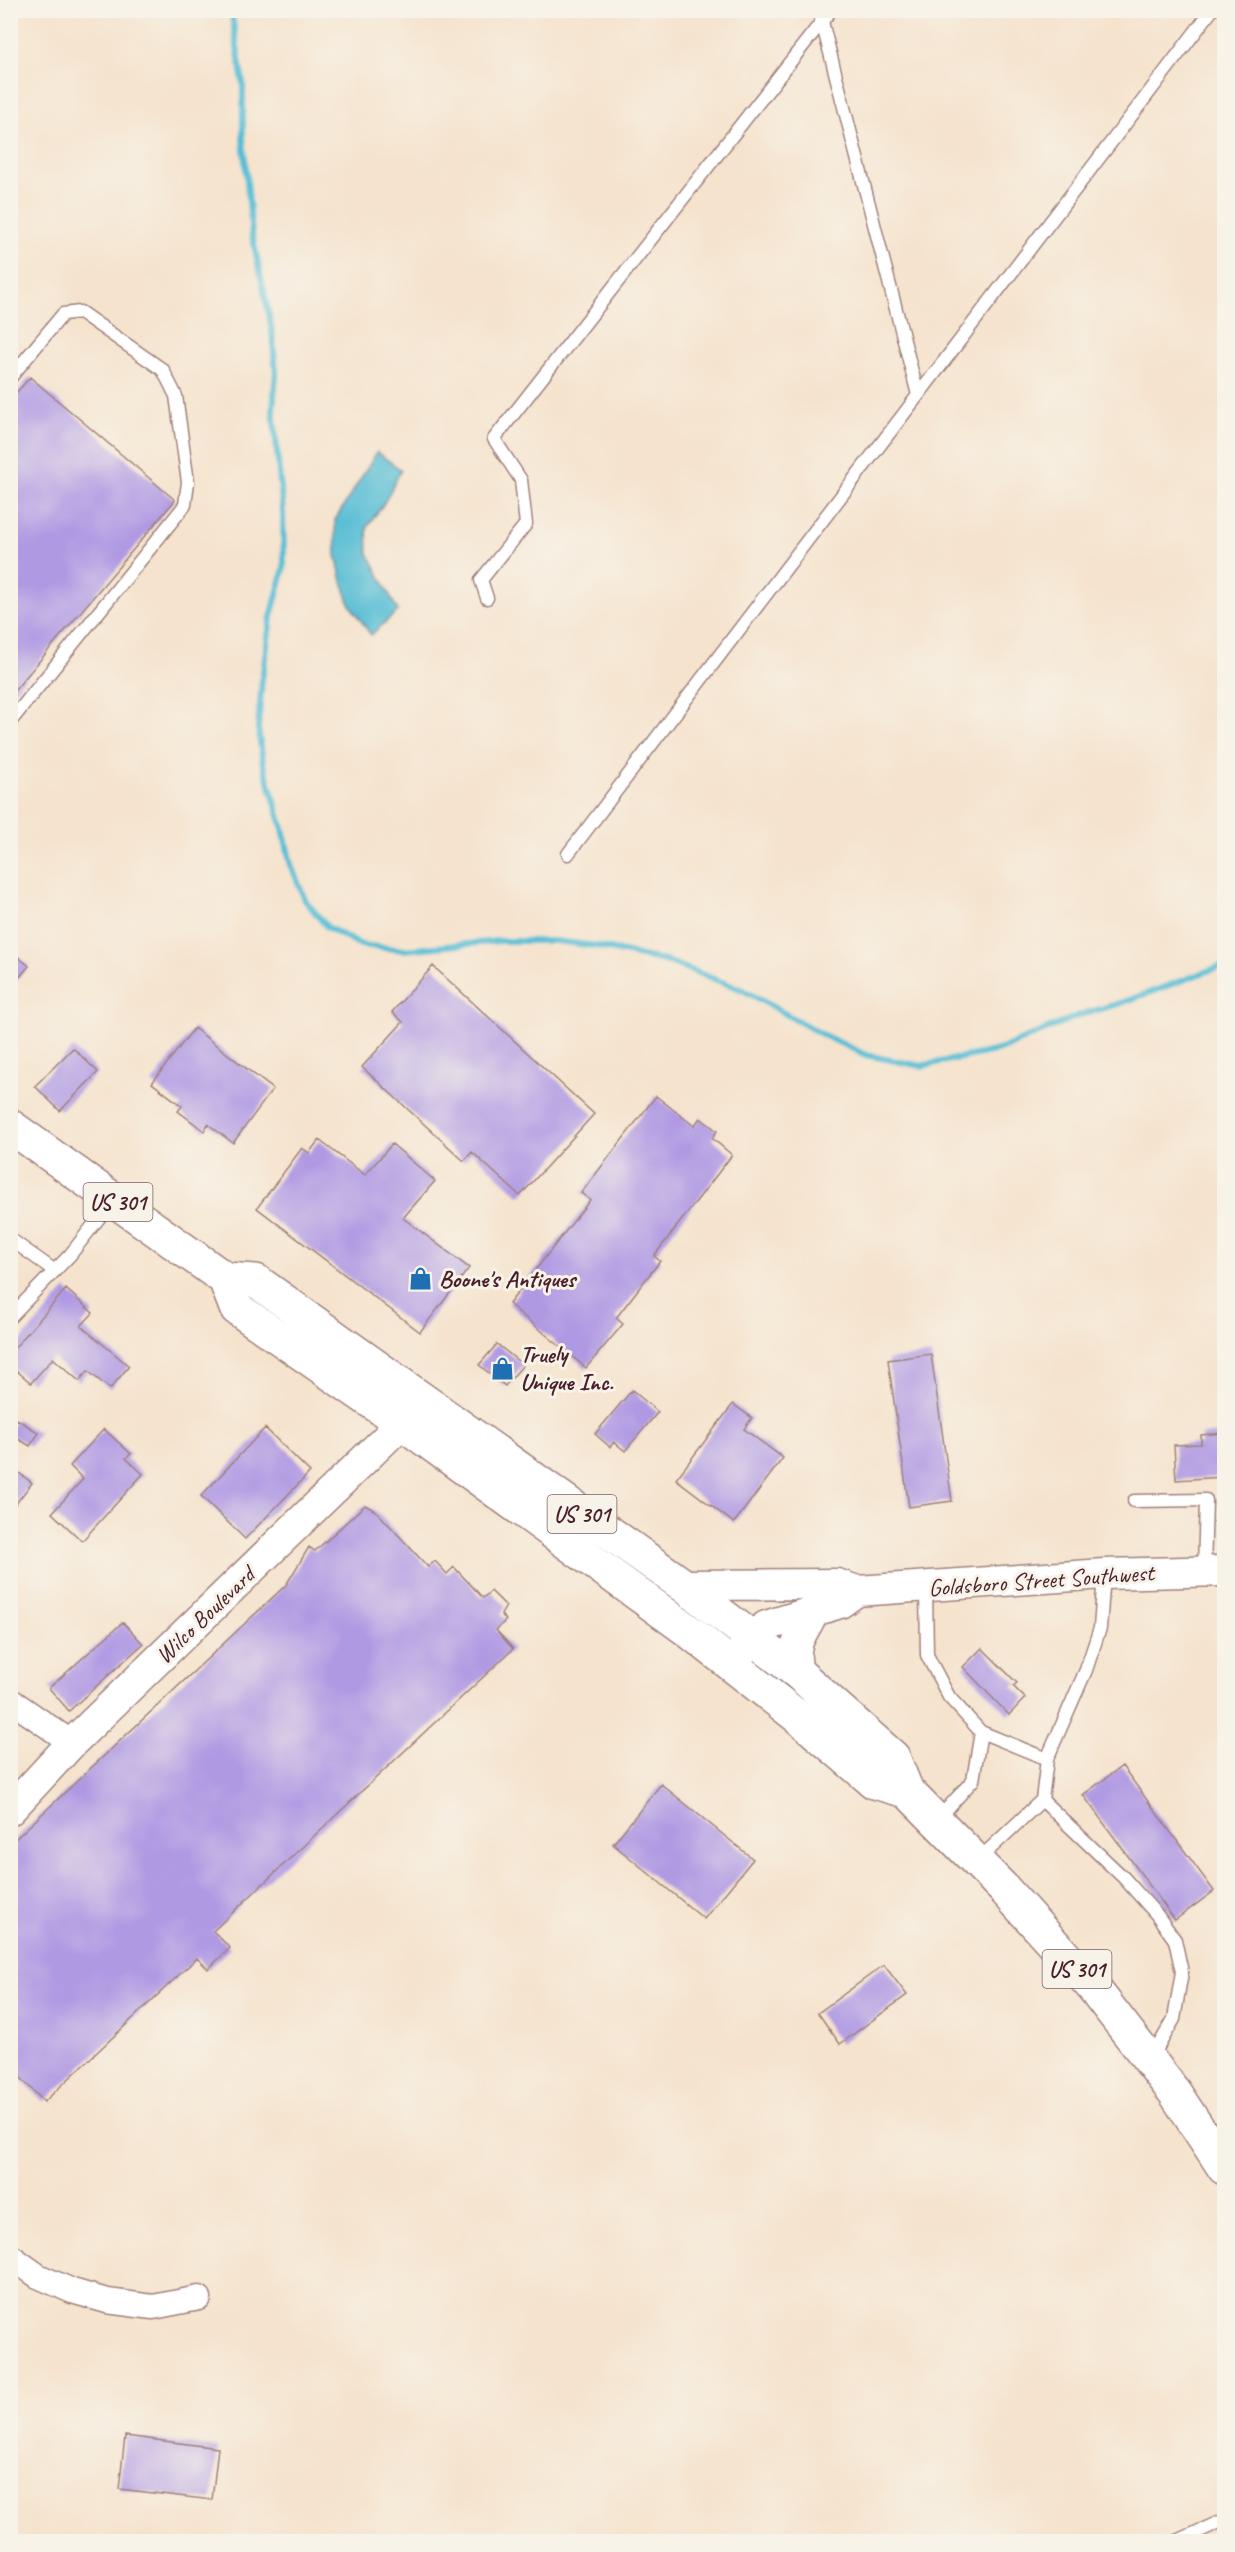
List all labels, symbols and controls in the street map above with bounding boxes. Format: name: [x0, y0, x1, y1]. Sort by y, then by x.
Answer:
road number: US 301: [84, 1183, 152, 1221]
place label: Boone's Antiques: [439, 1264, 578, 1294]
shop icon: Boone's Antiques: [408, 1266, 434, 1292]
place label: Truely Unique Inc.: [520, 1339, 615, 1397]
shop icon: Truely Unique Inc.: [489, 1355, 515, 1381]
road number: US 301: [548, 1495, 616, 1533]
street label: Goldsboro Street Southwest: [927, 1557, 1157, 1603]
street label: Wilco Boulevard: [149, 1558, 264, 1670]
road number: US 301: [1042, 1950, 1112, 1988]

